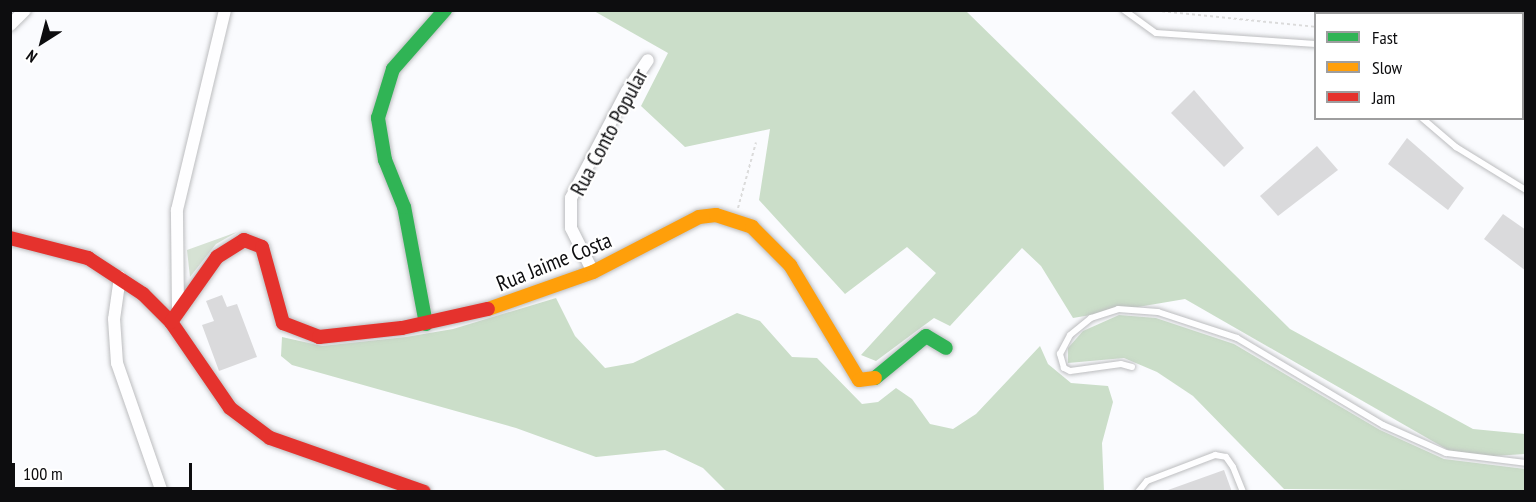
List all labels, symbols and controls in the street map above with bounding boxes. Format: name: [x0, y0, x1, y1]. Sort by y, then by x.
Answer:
north arrow: [12, 12, 72, 72]
legend: [1314, 12, 1524, 120]
text: Fast: [1372, 26, 1398, 49]
text: N: [22, 46, 41, 67]
text: Slow: [1372, 56, 1402, 79]
street label: Rua Conto Popular: [564, 64, 654, 200]
text: Jam: [1372, 86, 1395, 109]
street label: Rua Jaime Costa: [493, 227, 615, 297]
scale bar: [15, 451, 195, 489]
text: 100 m: [23, 462, 63, 485]

